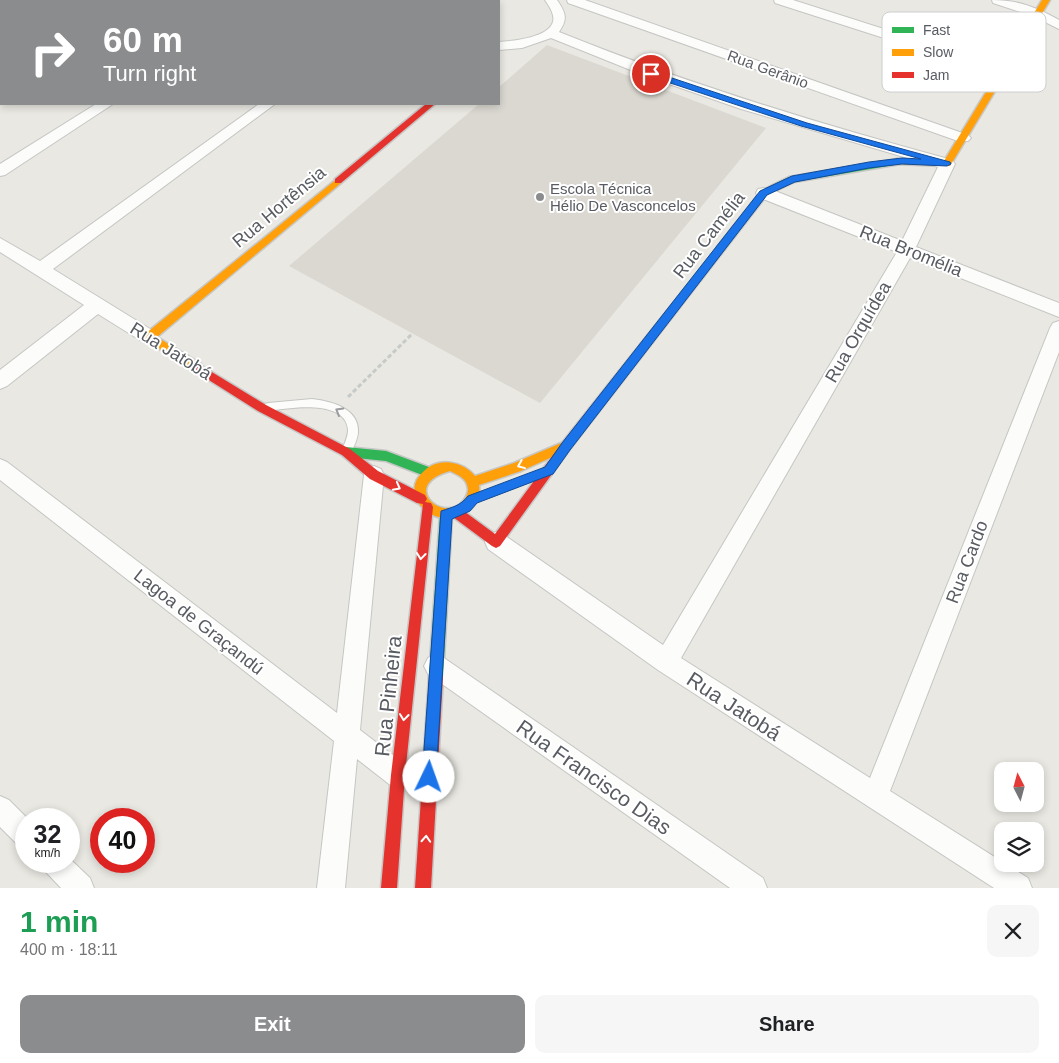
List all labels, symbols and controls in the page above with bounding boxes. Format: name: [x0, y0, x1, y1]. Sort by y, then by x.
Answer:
legend: [882, 12, 1046, 92]
icon: right: [20, 20, 85, 85]
text: 60 m: [103, 20, 183, 59]
text: Fast: [923, 22, 950, 38]
text: Slow: [923, 44, 954, 60]
street label: Rua Gerânio: [725, 46, 811, 92]
pin: [630, 53, 672, 95]
icon: arrive: [637, 60, 665, 88]
text: Turn right: [103, 61, 196, 86]
text: Jam: [923, 67, 949, 83]
street label: Rua Hortênsia: [229, 162, 330, 252]
place label: Escola Técnica Hélio De Vasconcelos: [550, 180, 696, 214]
street label: Rua Camélia: [669, 187, 750, 282]
marker: Escola Técnica Hélio De Vasconcelos: [534, 191, 546, 203]
street label: Rua Bromélia: [857, 221, 966, 281]
street label: Rua Orquídea: [821, 277, 895, 386]
street label: Rua Jatobá: [127, 318, 216, 384]
one-way arrow: [335, 407, 344, 417]
one-way arrow: [517, 459, 526, 469]
one-way arrow: [392, 480, 401, 490]
street label: Rua Cardo: [942, 518, 992, 606]
one-way arrow: [416, 552, 427, 560]
street label: Lagoa de Graçandú: [130, 565, 268, 679]
street label: Rua Pinheira: [370, 634, 406, 758]
street label: Rua Jatobá: [683, 667, 786, 745]
one-way arrow: [399, 714, 410, 722]
street label: Rua Francisco Dias: [512, 715, 676, 839]
position arrow: [402, 750, 454, 802]
north arrow: [994, 762, 1044, 812]
map controls: [994, 762, 1044, 872]
speed limit sign: 40: [90, 808, 155, 873]
text: 32: [34, 820, 61, 848]
button: layers: [994, 822, 1044, 872]
one-way arrow: [420, 835, 431, 843]
text: km/h: [34, 846, 61, 860]
text: 1 min: [20, 905, 98, 938]
button: close: [987, 905, 1039, 957]
text: 400 m · 18:11: [20, 941, 118, 958]
button: Exit: [20, 995, 525, 1053]
button: Share: [535, 995, 1039, 1053]

